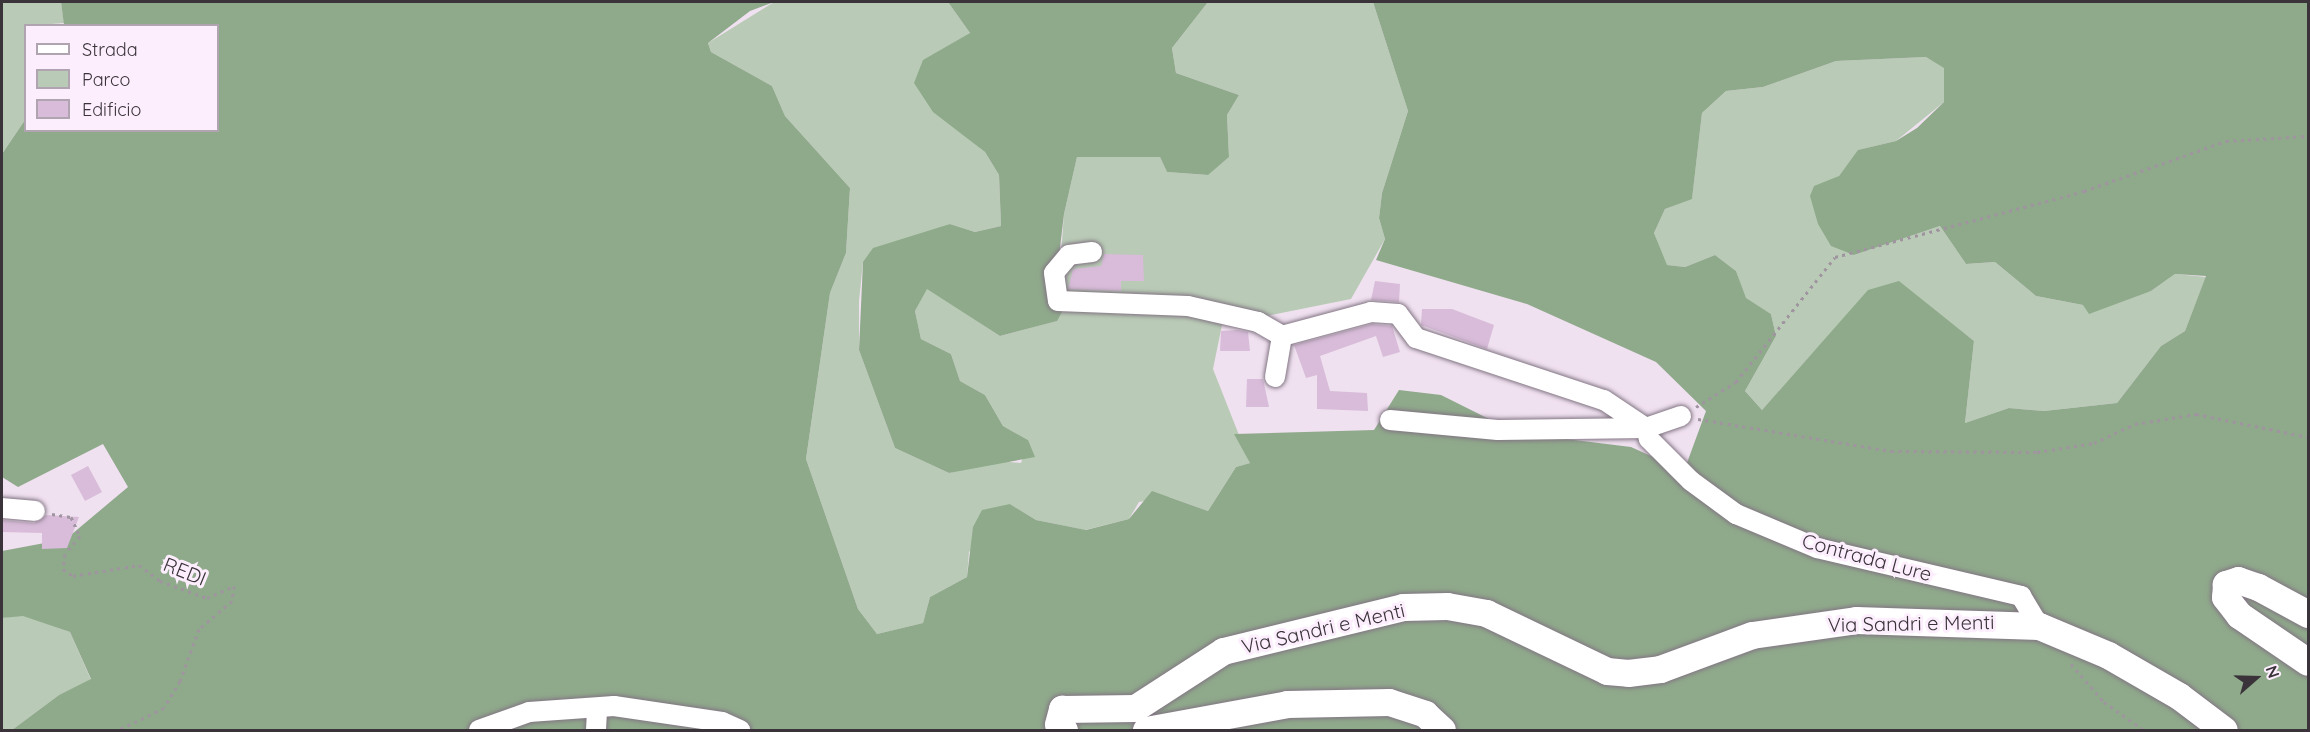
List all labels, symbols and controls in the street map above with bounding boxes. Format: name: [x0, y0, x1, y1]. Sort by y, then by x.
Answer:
legend: [24, 24, 219, 132]
text: Strada: [82, 38, 138, 61]
text: Parco: [82, 68, 130, 91]
text: Edificio: [82, 98, 141, 121]
street label: Contrada Lure: [1799, 528, 1935, 586]
street label: REDI: [160, 552, 210, 590]
street label: Via Sandri e Menti: [1239, 598, 1407, 658]
street label: Via Sandri e Menti: [1827, 610, 1995, 636]
north arrow: [2226, 648, 2286, 708]
text: N: [2262, 663, 2284, 681]

